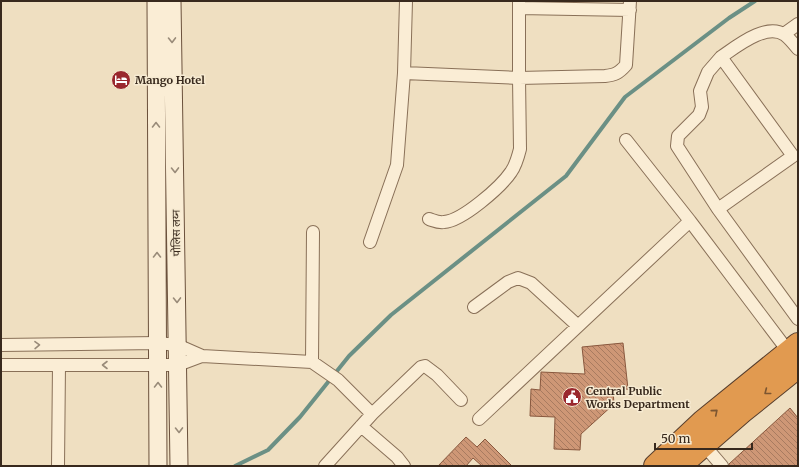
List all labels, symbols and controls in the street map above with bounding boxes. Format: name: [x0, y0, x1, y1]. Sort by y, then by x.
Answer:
one-way arrow: [168, 37, 177, 43]
hotel icon: Mango Hotel: [110, 69, 132, 91]
place label: Mango Hotel: [135, 73, 205, 87]
one-way arrow: [152, 122, 160, 128]
one-way arrow: [170, 167, 179, 173]
street label: पोलिस लय्न: [169, 209, 183, 256]
one-way arrow: [153, 252, 161, 258]
one-way arrow: [173, 297, 181, 303]
one-way arrow: [34, 341, 40, 349]
one-way arrow: [102, 361, 108, 369]
one-way arrow: [154, 382, 162, 388]
place label: Central Public Works Department: [585, 384, 690, 411]
public building icon: Central Public Works Department: [561, 386, 583, 408]
one-way arrow: [765, 387, 772, 394]
one-way arrow: [710, 409, 718, 416]
scale bar: [655, 425, 752, 451]
one-way arrow: [175, 427, 183, 433]
text: 50 m: [661, 431, 690, 446]

